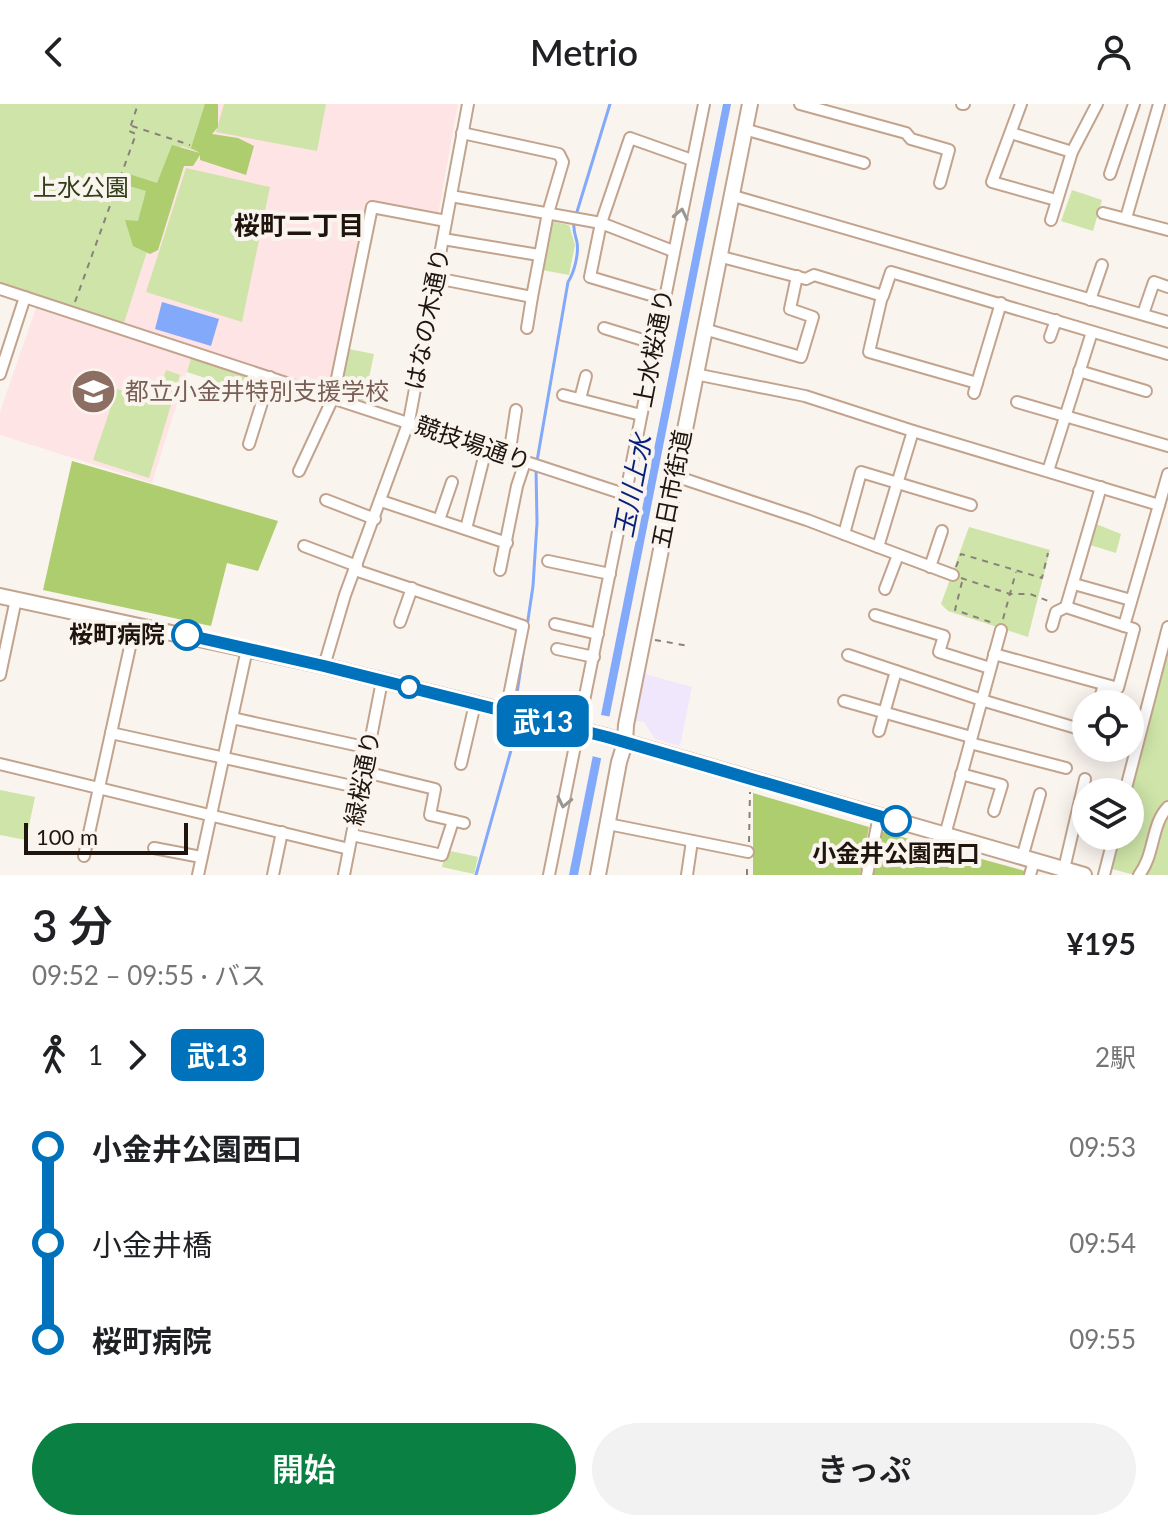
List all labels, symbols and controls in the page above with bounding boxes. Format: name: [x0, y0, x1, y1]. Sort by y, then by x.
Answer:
icon: back: [32, 30, 76, 74]
text: Metrio: [530, 30, 638, 74]
icon: person: [1092, 30, 1136, 74]
park label: 上水公園: [33, 172, 129, 201]
one-way arrow: [672, 208, 689, 221]
district label: 桜町二丁目: [234, 209, 364, 241]
street label: はなの木通り: [399, 245, 454, 392]
street label: 上水桜通り: [627, 286, 678, 409]
school or university icon: 都立小金井特別支援学校: [70, 368, 118, 416]
place label: 都立小金井特別支援学校: [125, 376, 389, 405]
street label: 競技場通り: [412, 409, 535, 476]
street label: 五日市街道: [645, 427, 696, 550]
water label: 玉川上水: [606, 429, 658, 540]
place label: 桜町病院: [69, 619, 165, 648]
marker: 桜町病院: [172, 620, 202, 650]
unlabelled marker: [398, 676, 420, 698]
map controls: [1072, 690, 1144, 850]
button: locate: [1072, 690, 1144, 762]
line badge: 武13: [497, 695, 589, 747]
text: 武13: [513, 704, 573, 738]
street label: 緑桜通り: [338, 728, 385, 828]
button: layers: [1072, 778, 1144, 850]
one-way arrow: [556, 795, 573, 809]
marker: 小金井公園西口: [881, 806, 911, 836]
scale bar: [24, 819, 188, 855]
text: 100 m: [36, 823, 98, 850]
place label: 小金井公園西口: [812, 838, 980, 867]
text: 3 分: [32, 899, 112, 951]
text: ¥195: [1066, 925, 1136, 961]
text: 09:52 – 09:55 · バス: [32, 959, 266, 991]
icon: walk: [32, 1033, 76, 1077]
icon: forward: [115, 1033, 159, 1077]
text: 武13: [187, 1038, 248, 1072]
text: 1: [88, 1039, 103, 1071]
text: 2駅: [1095, 1041, 1136, 1073]
text: 小金井公園西口: [92, 1130, 302, 1166]
text: 09:53: [1069, 1131, 1136, 1163]
text: 小金井橋: [92, 1226, 212, 1262]
text: 09:54: [1069, 1227, 1136, 1259]
text: 桜町病院: [92, 1322, 212, 1358]
text: 09:55: [1069, 1323, 1136, 1355]
button: 開始: [32, 1423, 576, 1515]
button: きっぷ: [592, 1423, 1136, 1515]

